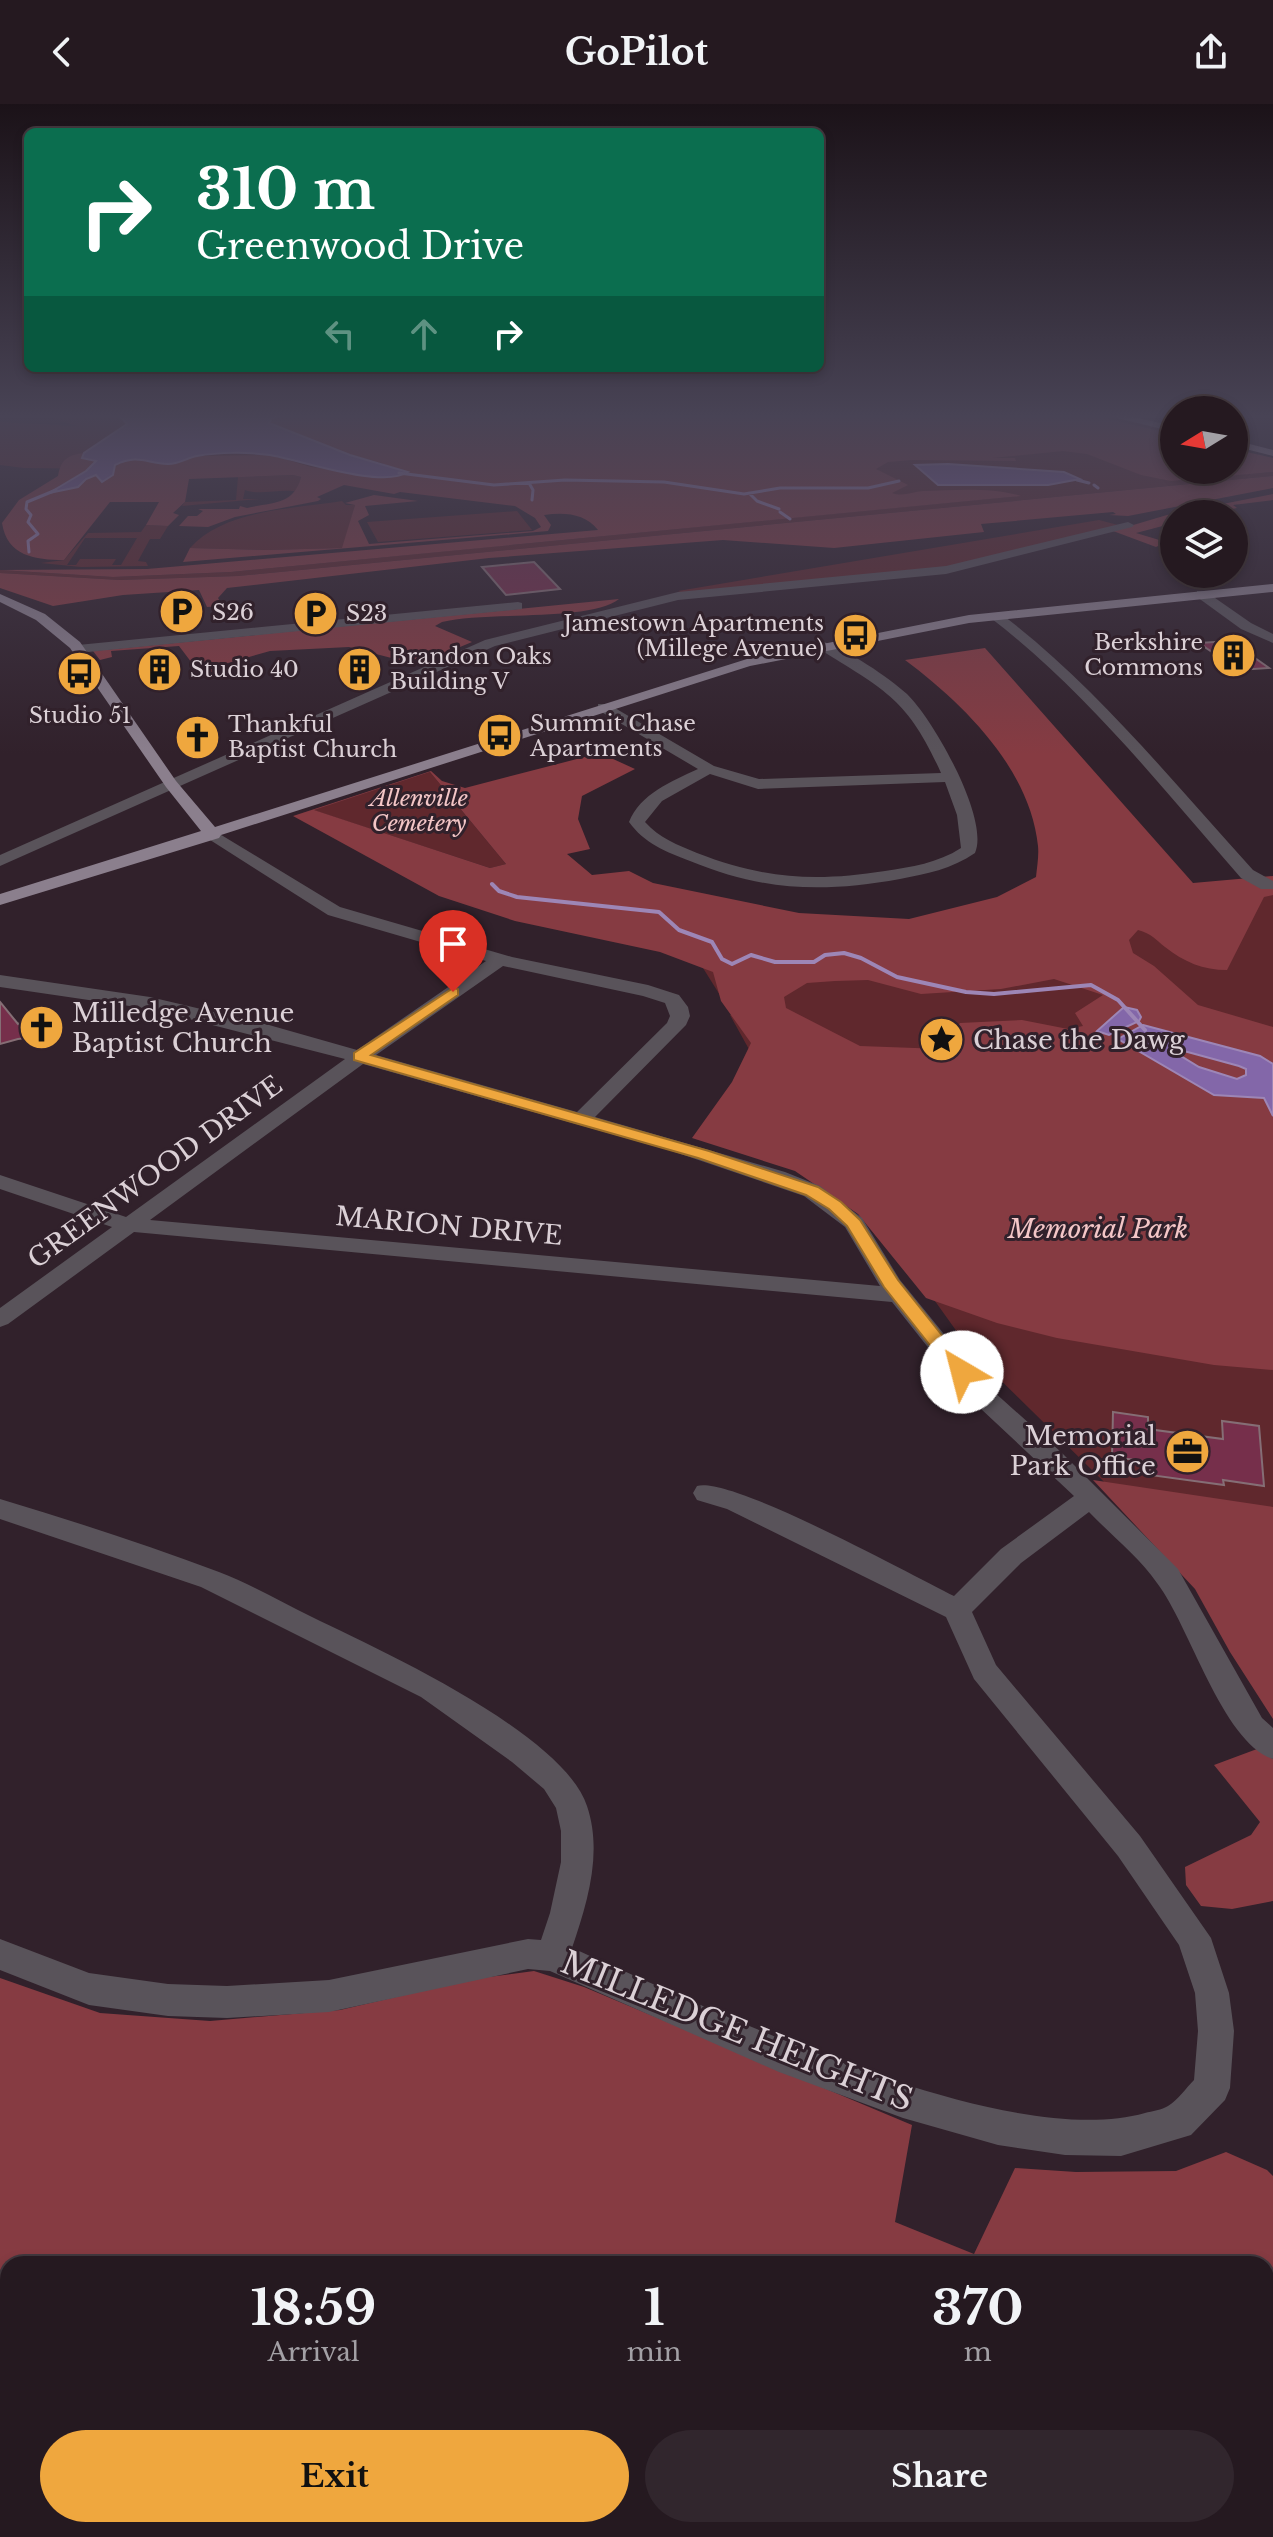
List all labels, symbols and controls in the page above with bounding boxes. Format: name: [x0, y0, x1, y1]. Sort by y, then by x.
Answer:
icon: back: [40, 30, 84, 74]
text: GoPilot: [565, 30, 708, 75]
icon: share: [1189, 30, 1233, 74]
text: 310 m: [196, 155, 375, 224]
icon: right: [64, 160, 168, 264]
text: Greenwood Drive: [196, 224, 524, 269]
icon: left: [318, 312, 362, 356]
icon: ahead: [402, 312, 446, 356]
icon: right: [486, 312, 530, 356]
north arrow: [1160, 396, 1248, 484]
map controls: [1160, 396, 1248, 588]
button: layers: [1160, 500, 1248, 588]
parking icon: S26: [157, 588, 205, 636]
parking icon: S23: [291, 589, 339, 637]
place label: S26: [212, 599, 254, 626]
place label: S23: [346, 600, 387, 627]
place label: Jamestown Apartments (Millege Avenue): [560, 610, 824, 662]
bus stop icon: Jamestown Apartments (Millege Avenue): [831, 612, 879, 660]
place label: Berkshire Commons: [1084, 629, 1203, 681]
building icon: Berkshire Commons: [1210, 631, 1258, 679]
place label: Brandon Oaks Building V: [390, 643, 552, 695]
building icon: Studio 40: [135, 645, 183, 693]
building icon: Brandon Oaks Building V: [335, 645, 383, 693]
bus stop icon: Studio 51: [56, 650, 104, 698]
place label: Studio 40: [190, 656, 299, 683]
place label: Studio 51: [29, 702, 131, 729]
place label: Summit Chase Apartments: [529, 710, 696, 762]
place label: Thankful Baptist Church: [228, 711, 397, 763]
bus stop icon: Summit Chase Apartments: [475, 712, 523, 760]
church icon: Thankful Baptist Church: [173, 713, 221, 761]
park label: Allenville Cemetery: [367, 785, 468, 837]
pin: [419, 910, 487, 992]
icon: arrive: [431, 922, 475, 966]
place label: Milledge Avenue Baptist Church: [72, 997, 294, 1059]
church icon: Milledge Avenue Baptist Church: [17, 1004, 65, 1052]
place icon: Chase the Dawg: [918, 1016, 966, 1064]
place label: Chase the Dawg: [973, 1024, 1185, 1056]
street label: GREENWOOD DRIVE: [22, 1069, 288, 1275]
street label: MARION DRIVE: [334, 1200, 564, 1252]
park label: Memorial Park: [1007, 1213, 1188, 1245]
position arrow: [920, 1330, 1004, 1414]
place label: Memorial Park Office: [1010, 1420, 1156, 1482]
office icon: Memorial Park Office: [1163, 1427, 1211, 1475]
street label: MILLEDGE HEIGHTS: [555, 1942, 919, 2120]
text: 18:59: [250, 2278, 376, 2338]
text: 1: [644, 2278, 665, 2338]
text: 370: [932, 2278, 1024, 2338]
text: Arrival: [267, 2336, 359, 2368]
text: min: [627, 2336, 682, 2368]
text: m: [964, 2336, 992, 2368]
button: Exit: [40, 2430, 629, 2522]
button: Share: [645, 2430, 1234, 2522]

